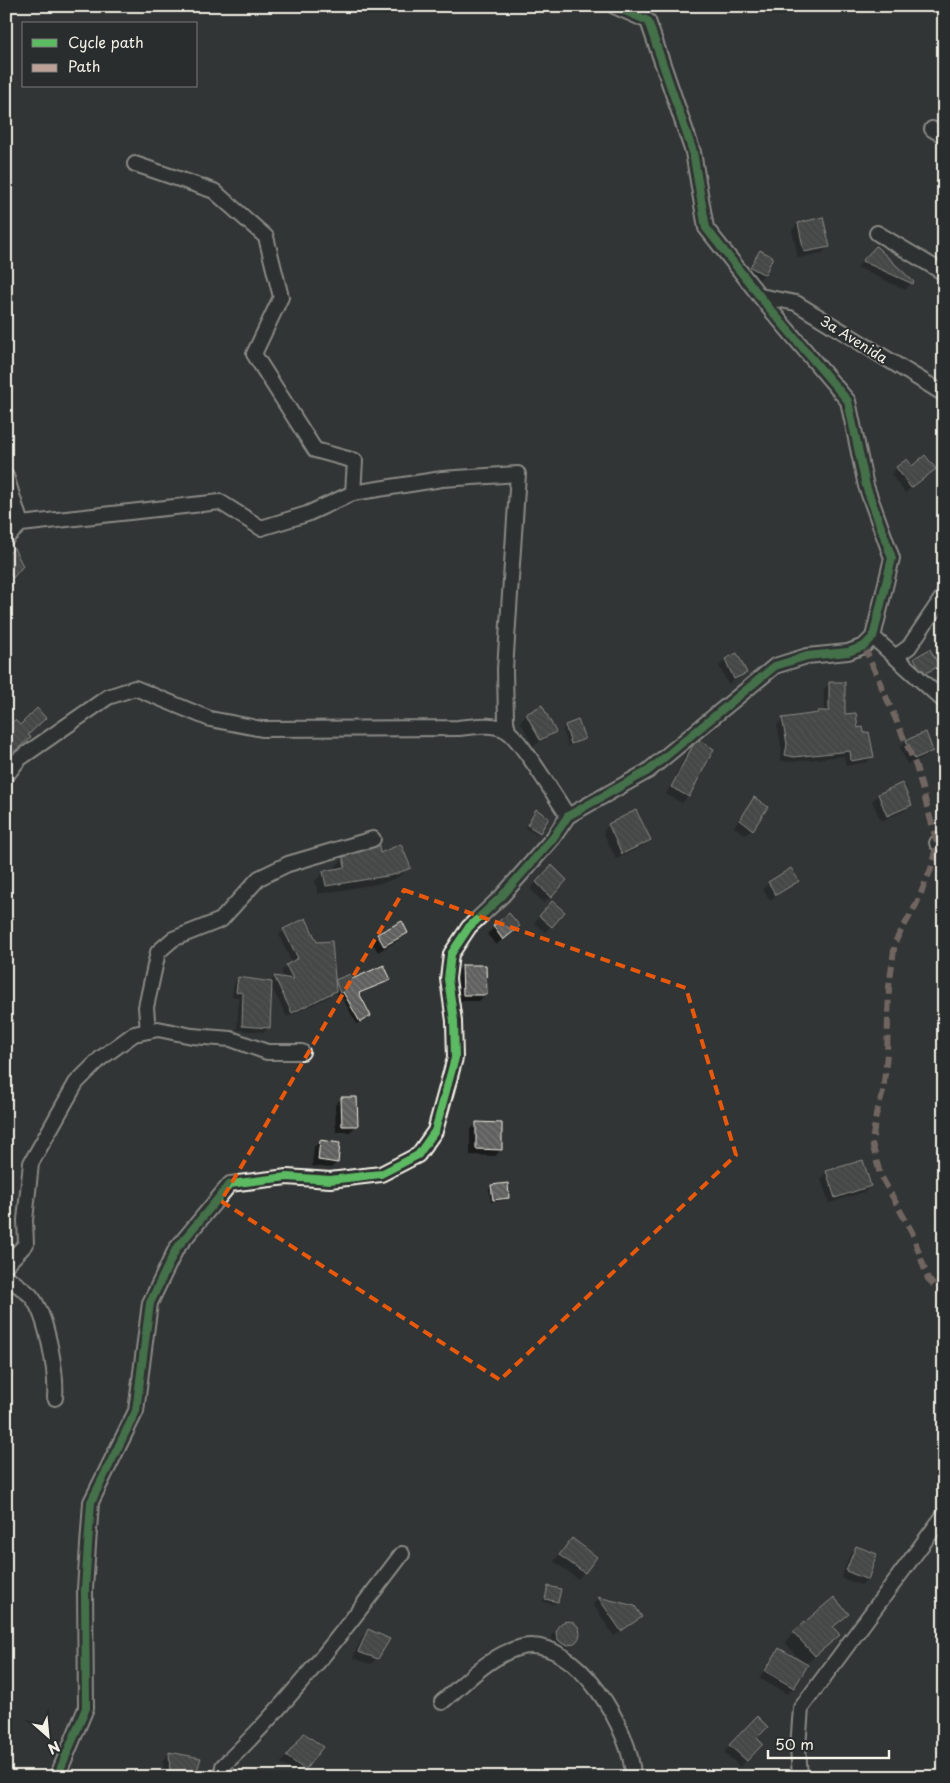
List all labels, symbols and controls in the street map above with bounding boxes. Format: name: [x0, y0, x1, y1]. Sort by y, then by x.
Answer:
legend: [22, 22, 198, 88]
text: Cycle path: [68, 30, 144, 53]
text: Path: [68, 54, 100, 77]
street label: 3a Avenida: [816, 310, 892, 368]
north arrow: [22, 1710, 72, 1760]
scale bar: [768, 1728, 889, 1760]
text: 50 m: [775, 1732, 814, 1755]
text: N: [44, 1736, 64, 1760]

